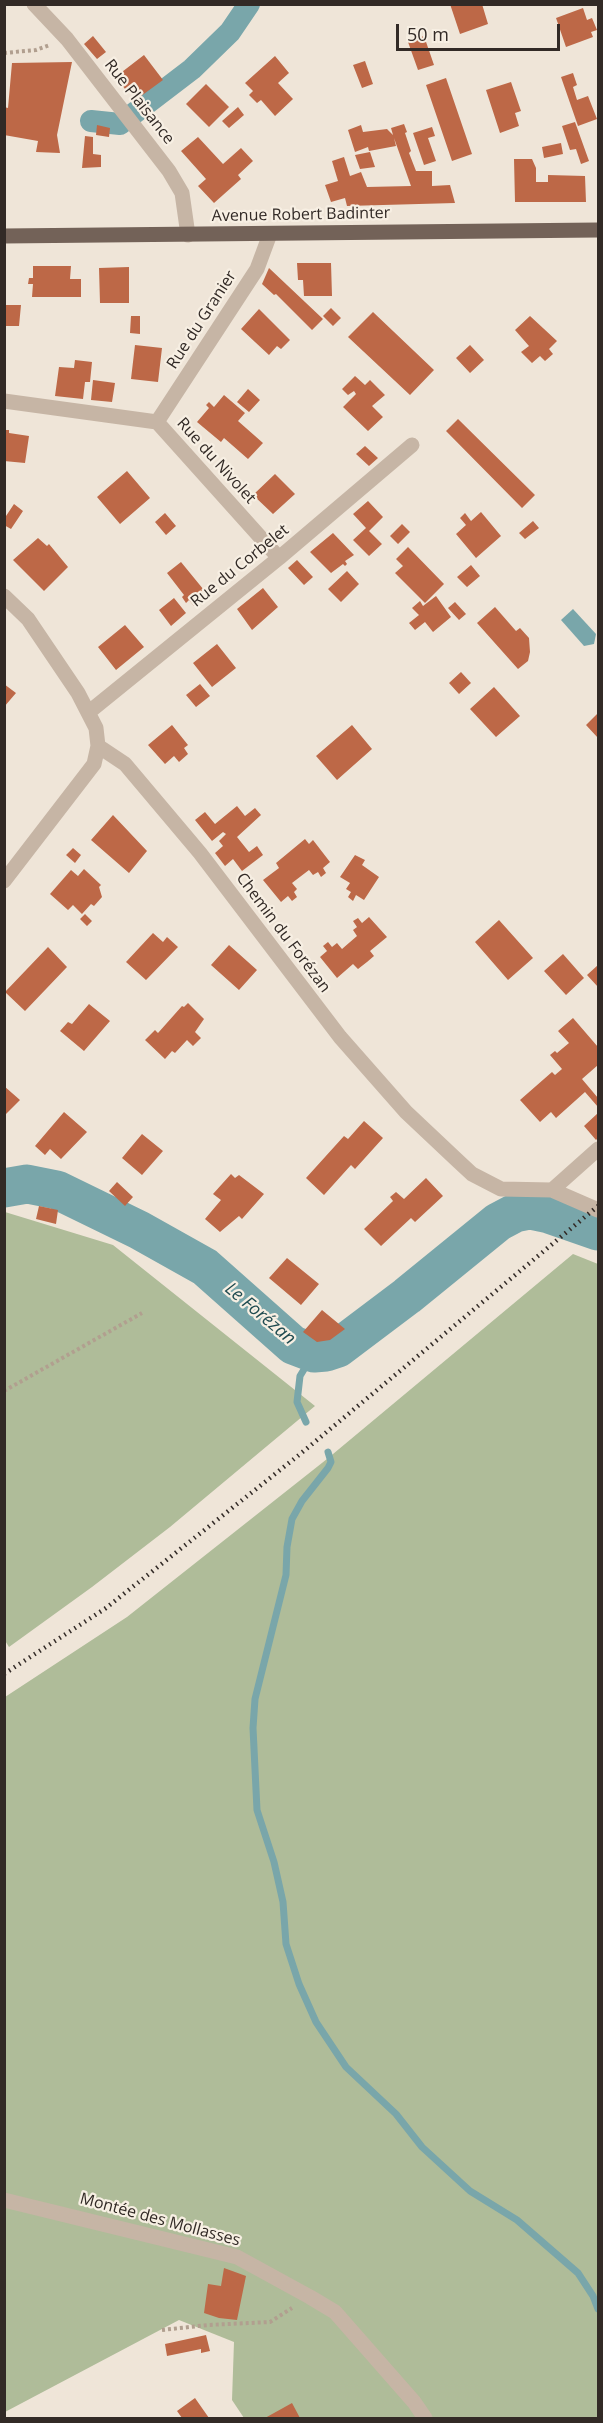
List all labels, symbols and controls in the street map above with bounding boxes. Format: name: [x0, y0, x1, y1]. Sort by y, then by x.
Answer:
scale bar: [399, 12, 562, 50]
text: 50 m: [407, 22, 449, 46]
street label: Rue Plaisance: [100, 56, 178, 148]
street label: Avenue Robert Badinter: [212, 204, 390, 226]
street label: Rue du Granier: [163, 267, 241, 373]
street label: Rue du Nivolet: [172, 414, 260, 508]
street label: Rue du Corbelet: [187, 521, 293, 611]
street label: Chemin du Forézan: [232, 869, 334, 997]
water label: Le Forézan: [220, 1278, 300, 1350]
street label: Montée des Mollasses: [78, 2189, 242, 2251]

